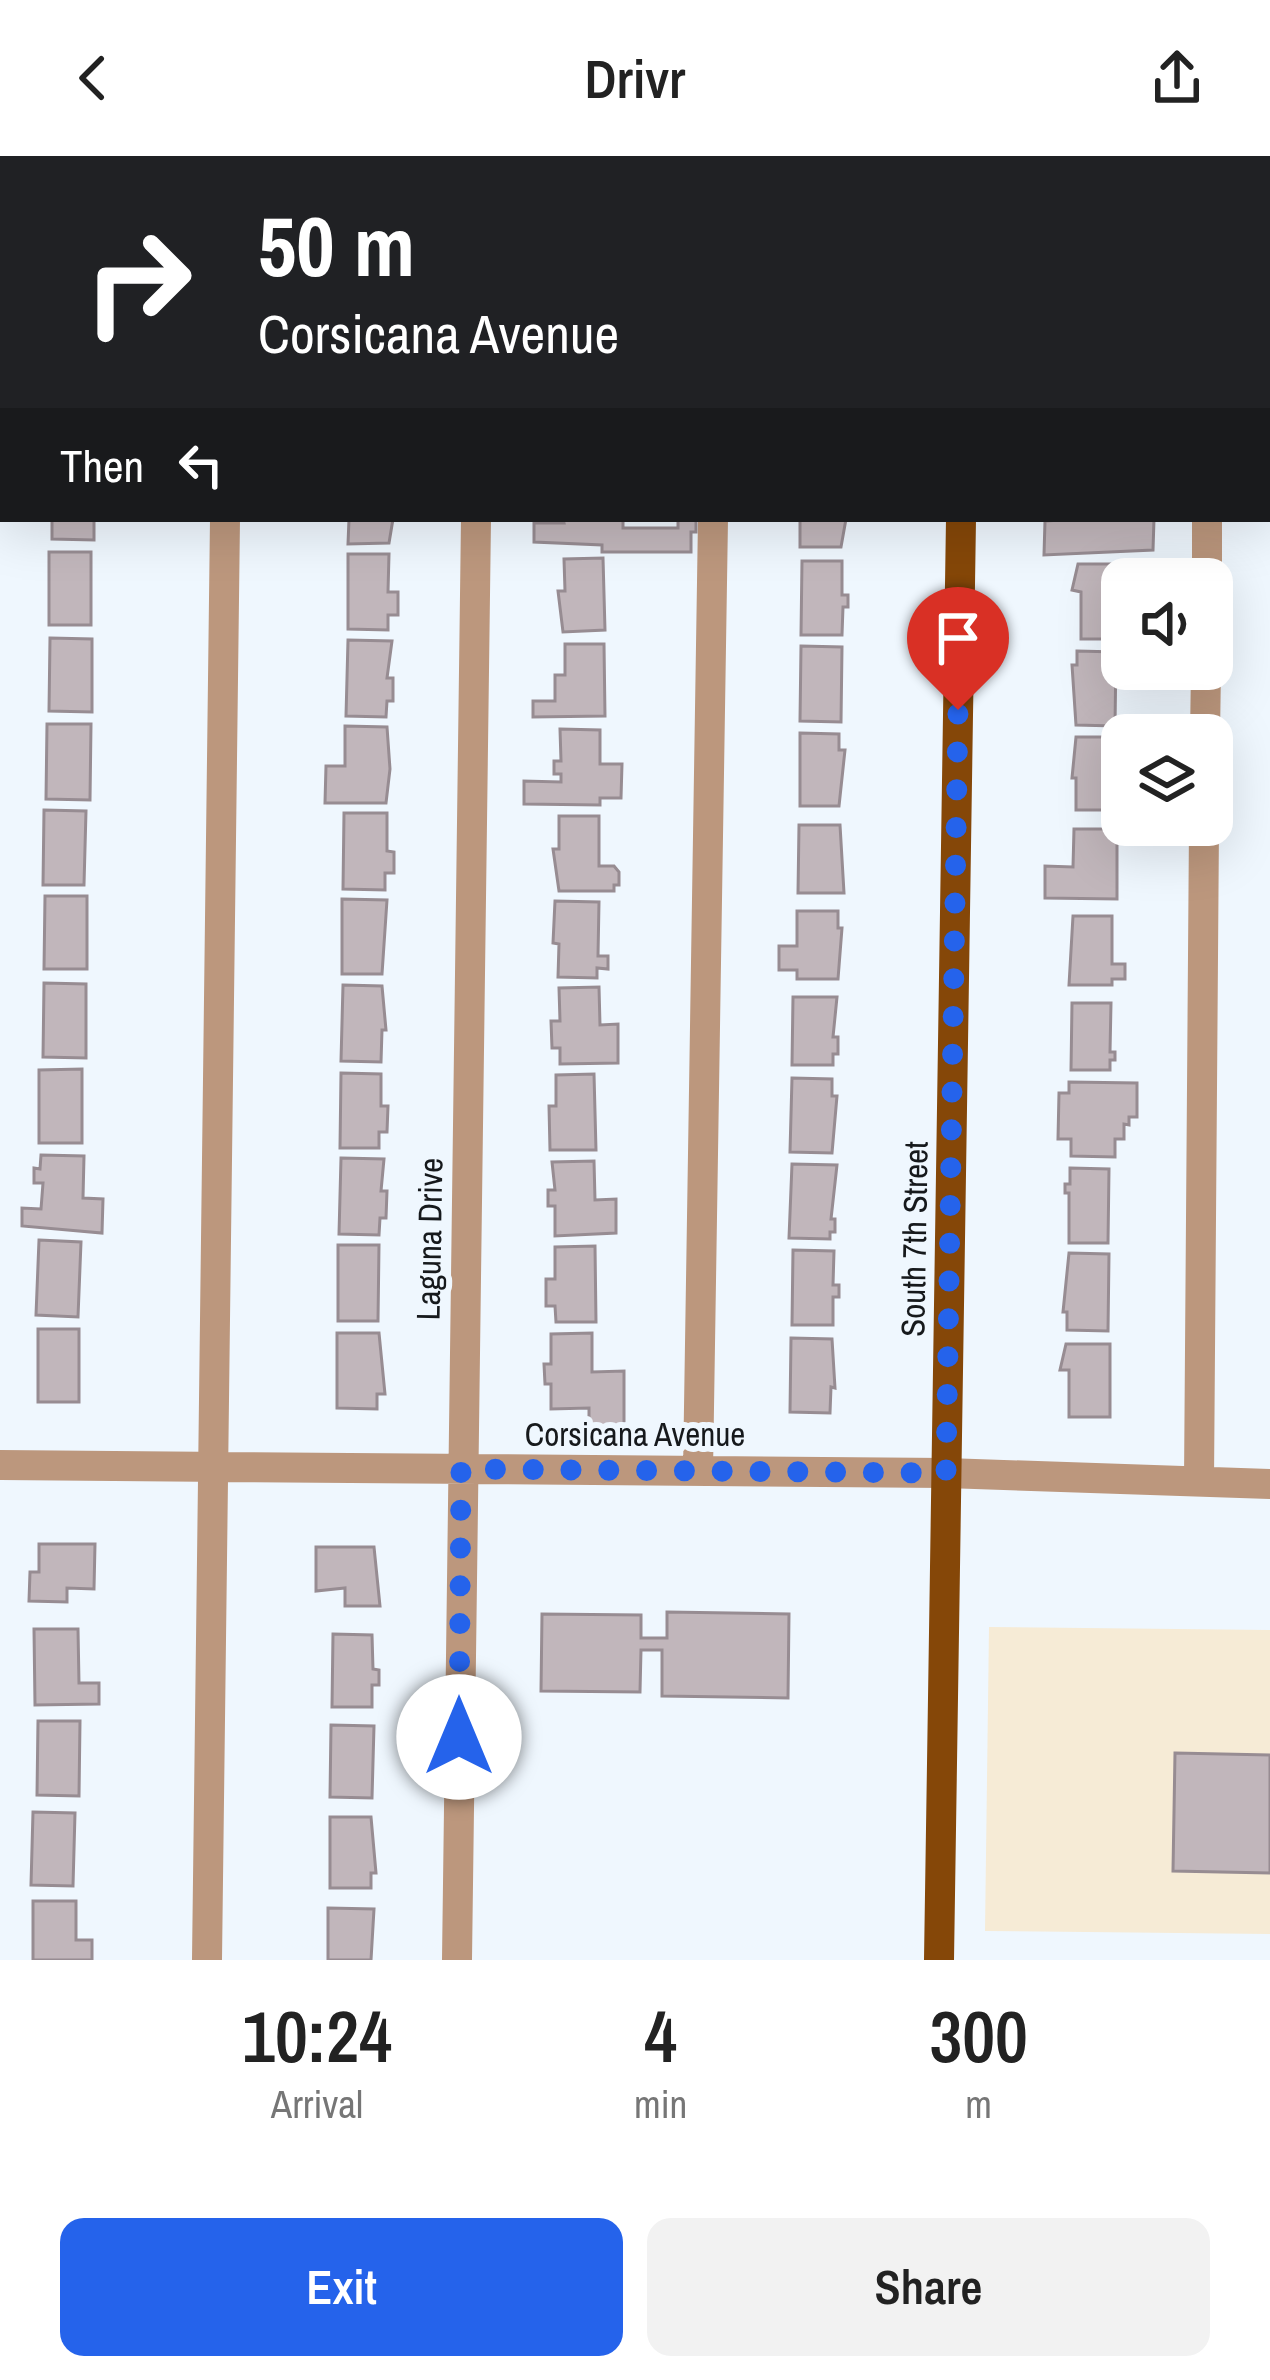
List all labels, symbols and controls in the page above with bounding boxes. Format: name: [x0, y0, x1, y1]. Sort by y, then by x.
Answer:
text: Drivr: [585, 42, 685, 115]
icon: back: [60, 45, 126, 111]
icon: share: [1144, 45, 1210, 111]
text: 50 m: [258, 189, 415, 302]
icon: right: [60, 204, 216, 360]
text: Corsicana Avenue: [258, 297, 619, 370]
icon: left: [168, 432, 234, 498]
text: Then: [60, 435, 144, 496]
map controls: [1101, 558, 1233, 846]
button: sound: [1101, 558, 1233, 690]
pin: [907, 587, 1009, 710]
icon: arrive: [925, 605, 991, 671]
button: layers: [1101, 714, 1233, 846]
street label: South 7th Street: [890, 1141, 938, 1337]
street label: Laguna Drive: [406, 1157, 452, 1321]
street label: Corsicana Avenue: [525, 1412, 745, 1456]
position arrow: [396, 1674, 522, 1800]
text: 10:24: [242, 1987, 392, 2084]
text: 4: [644, 1987, 677, 2084]
text: 300: [929, 1987, 1028, 2084]
text: Arrival: [271, 2078, 363, 2130]
text: min: [634, 2078, 687, 2130]
text: m: [965, 2078, 992, 2130]
button: Exit: [60, 2218, 623, 2356]
button: Share: [647, 2218, 1210, 2356]

